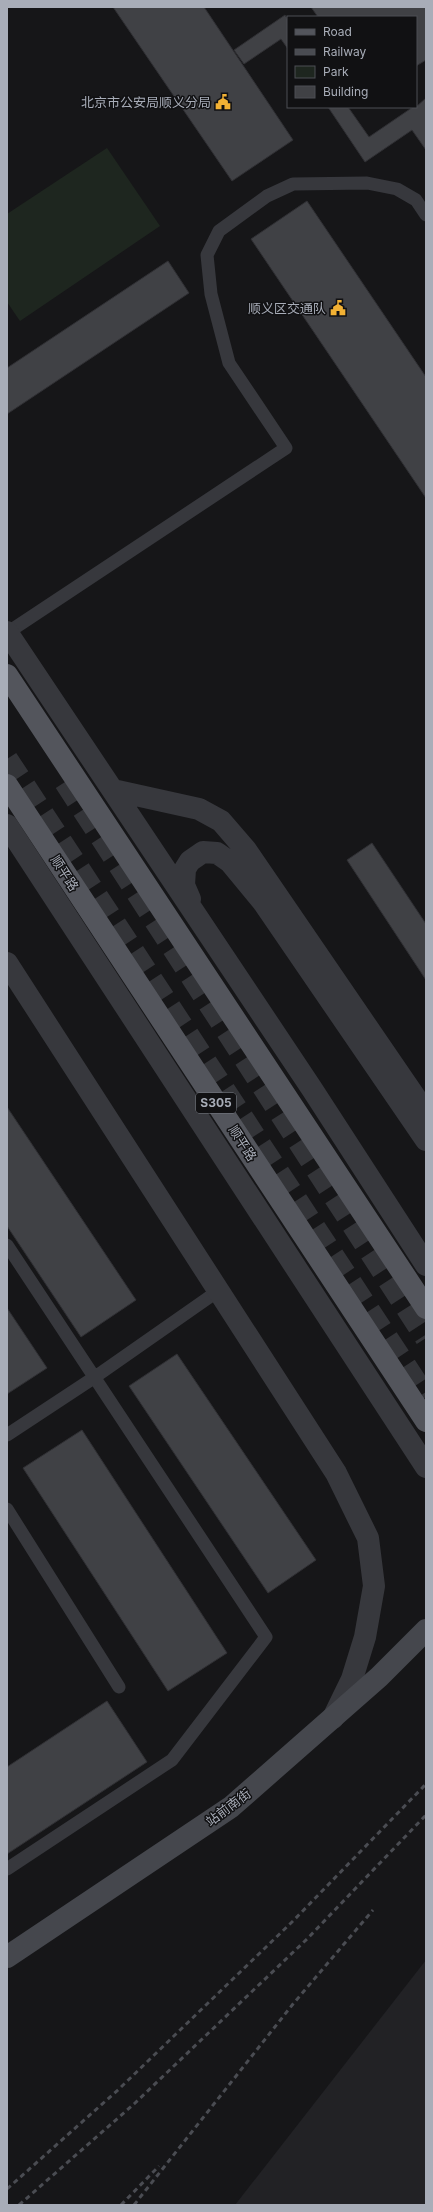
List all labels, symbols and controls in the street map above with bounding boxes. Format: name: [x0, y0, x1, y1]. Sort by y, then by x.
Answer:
legend: [287, 16, 417, 108]
text: Road: [323, 24, 352, 39]
text: Railway: [323, 44, 367, 59]
text: Park: [323, 64, 349, 79]
text: Building: [323, 84, 368, 99]
public building icon: 北京市公安局顺义分局: [214, 93, 232, 111]
place label: 北京市公安局顺义分局: [81, 94, 211, 110]
public building icon: 顺义区交通队: [329, 299, 347, 317]
place label: 顺义区交通队: [248, 300, 326, 316]
street label: 顺平路: [48, 852, 82, 894]
road number: S305: [196, 1093, 236, 1113]
street label: 顺平路: [226, 1122, 260, 1164]
street label: 站前南街: [202, 1785, 254, 1829]

